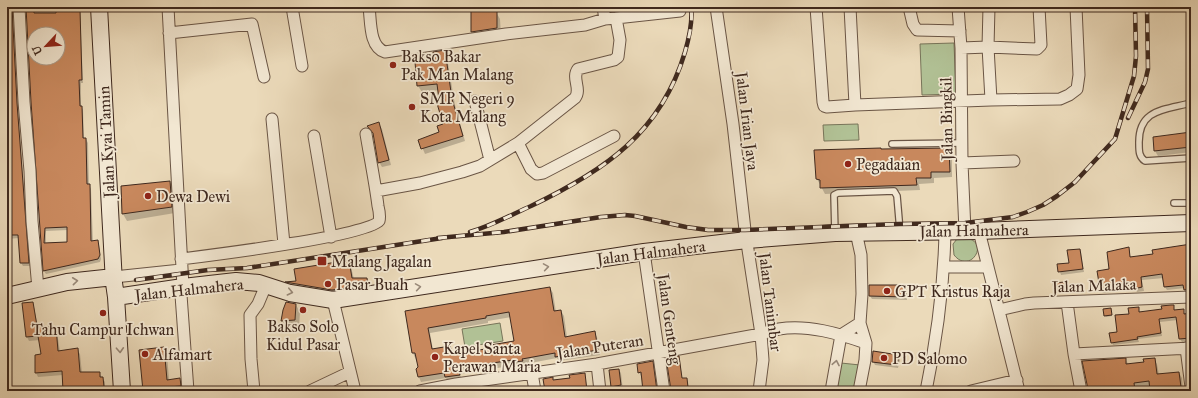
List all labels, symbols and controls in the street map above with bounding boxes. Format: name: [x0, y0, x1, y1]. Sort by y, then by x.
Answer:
north arrow: [26, 26, 66, 66]
text: U: [30, 43, 45, 57]
place label: Bakso Bakar Pak Man Malang: [401, 47, 514, 85]
marker: Bakso Bakar Pak Man Malang: [388, 60, 398, 70]
street label: Jalan Irian Jaya: [731, 69, 763, 172]
street label: Jalan Bingkil: [936, 77, 958, 163]
street label: Jalan Kyai Tamin: [94, 85, 120, 200]
place label: SMP Negeri 9 Kota Malang: [420, 89, 515, 127]
marker: SMP Negeri 9 Kota Malang: [407, 102, 417, 112]
place label: Pegadaian: [856, 155, 921, 175]
marker: Pegadaian: [843, 159, 853, 169]
place label: Dewa Dewi: [156, 187, 231, 206]
marker: Dewa Dewi: [143, 191, 153, 201]
street label: Jalan Halmahera: [917, 220, 1029, 242]
street label: Jalan Halmahera: [594, 236, 707, 270]
street label: Jalan Tanimbar: [754, 249, 786, 353]
place label: Malang Jagalan: [331, 252, 432, 272]
marker: Malang Jagalan: [316, 255, 328, 267]
one-way arrow: [543, 263, 549, 272]
street label: Jalan Genteng: [652, 271, 685, 366]
street label: Jalan Halmahera: [132, 274, 245, 306]
place label: Pasar Buah: [336, 275, 409, 294]
street label: Jalan Malaka: [1049, 275, 1137, 298]
one-way arrow: [72, 276, 78, 285]
marker: Pasar Buah: [323, 279, 333, 289]
place label: GPT Kristus Raja: [895, 282, 1010, 301]
one-way arrow: [415, 283, 421, 292]
marker: GPT Kristus Raja: [882, 286, 892, 296]
one-way arrow: [287, 288, 293, 296]
marker: Bakso Solo Kidul Pasar: [298, 305, 308, 315]
marker: Tahu Campur Ichwan: [98, 308, 108, 318]
place label: Bakso Solo Kidul Pasar: [266, 317, 340, 354]
place label: Tahu Campur Ichwan: [32, 320, 175, 339]
street label: Jalan Puteran: [553, 330, 645, 364]
place label: Kapel Santa Perawan Maria: [443, 339, 541, 376]
place label: Alfamart: [152, 345, 212, 364]
one-way arrow: [115, 347, 124, 353]
marker: Alfamart: [140, 349, 150, 359]
place label: PD Salomo: [892, 349, 967, 368]
marker: Kapel Santa Perawan Maria: [430, 352, 440, 362]
marker: PD Salomo: [879, 353, 889, 363]
one-way arrow: [831, 360, 840, 366]

